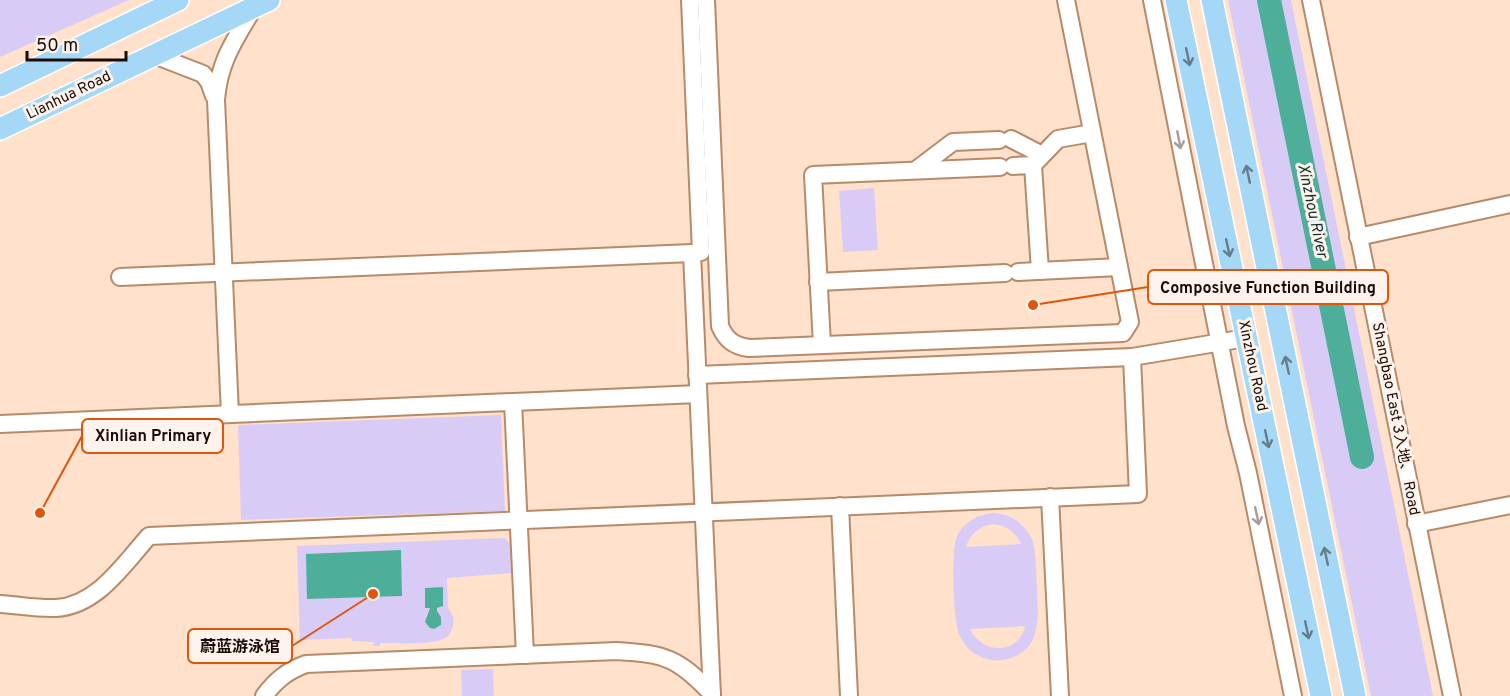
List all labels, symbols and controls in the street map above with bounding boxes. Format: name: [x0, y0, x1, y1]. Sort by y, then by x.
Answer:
scale bar: [27, 24, 126, 62]
text: 50 m: [36, 35, 78, 58]
one-way arrow: [1183, 47, 1194, 67]
street label: Lianhua Road: [24, 67, 114, 125]
one-way arrow: [1174, 130, 1185, 149]
water label: Xinzhou River: [1292, 162, 1332, 261]
one-way arrow: [1242, 165, 1253, 185]
one-way arrow: [1222, 238, 1234, 257]
callout: Composive Function Building: [1148, 270, 1388, 304]
text: Composive Function Building: [1160, 279, 1376, 299]
street label: Xinzhou Road: [1233, 319, 1271, 413]
street label: Shangbao East 3入地、 Road: [1367, 321, 1423, 517]
one-way arrow: [1281, 356, 1292, 376]
callout: Xinlian Primary: [82, 419, 223, 453]
text: Xinlian Primary: [95, 427, 211, 447]
one-way arrow: [1262, 429, 1273, 448]
one-way arrow: [1252, 506, 1263, 525]
one-way arrow: [1320, 547, 1331, 567]
one-way arrow: [1302, 620, 1313, 639]
callout: 蔚蓝游泳馆: [188, 629, 292, 663]
text: 蔚蓝游泳馆: [200, 638, 280, 658]

